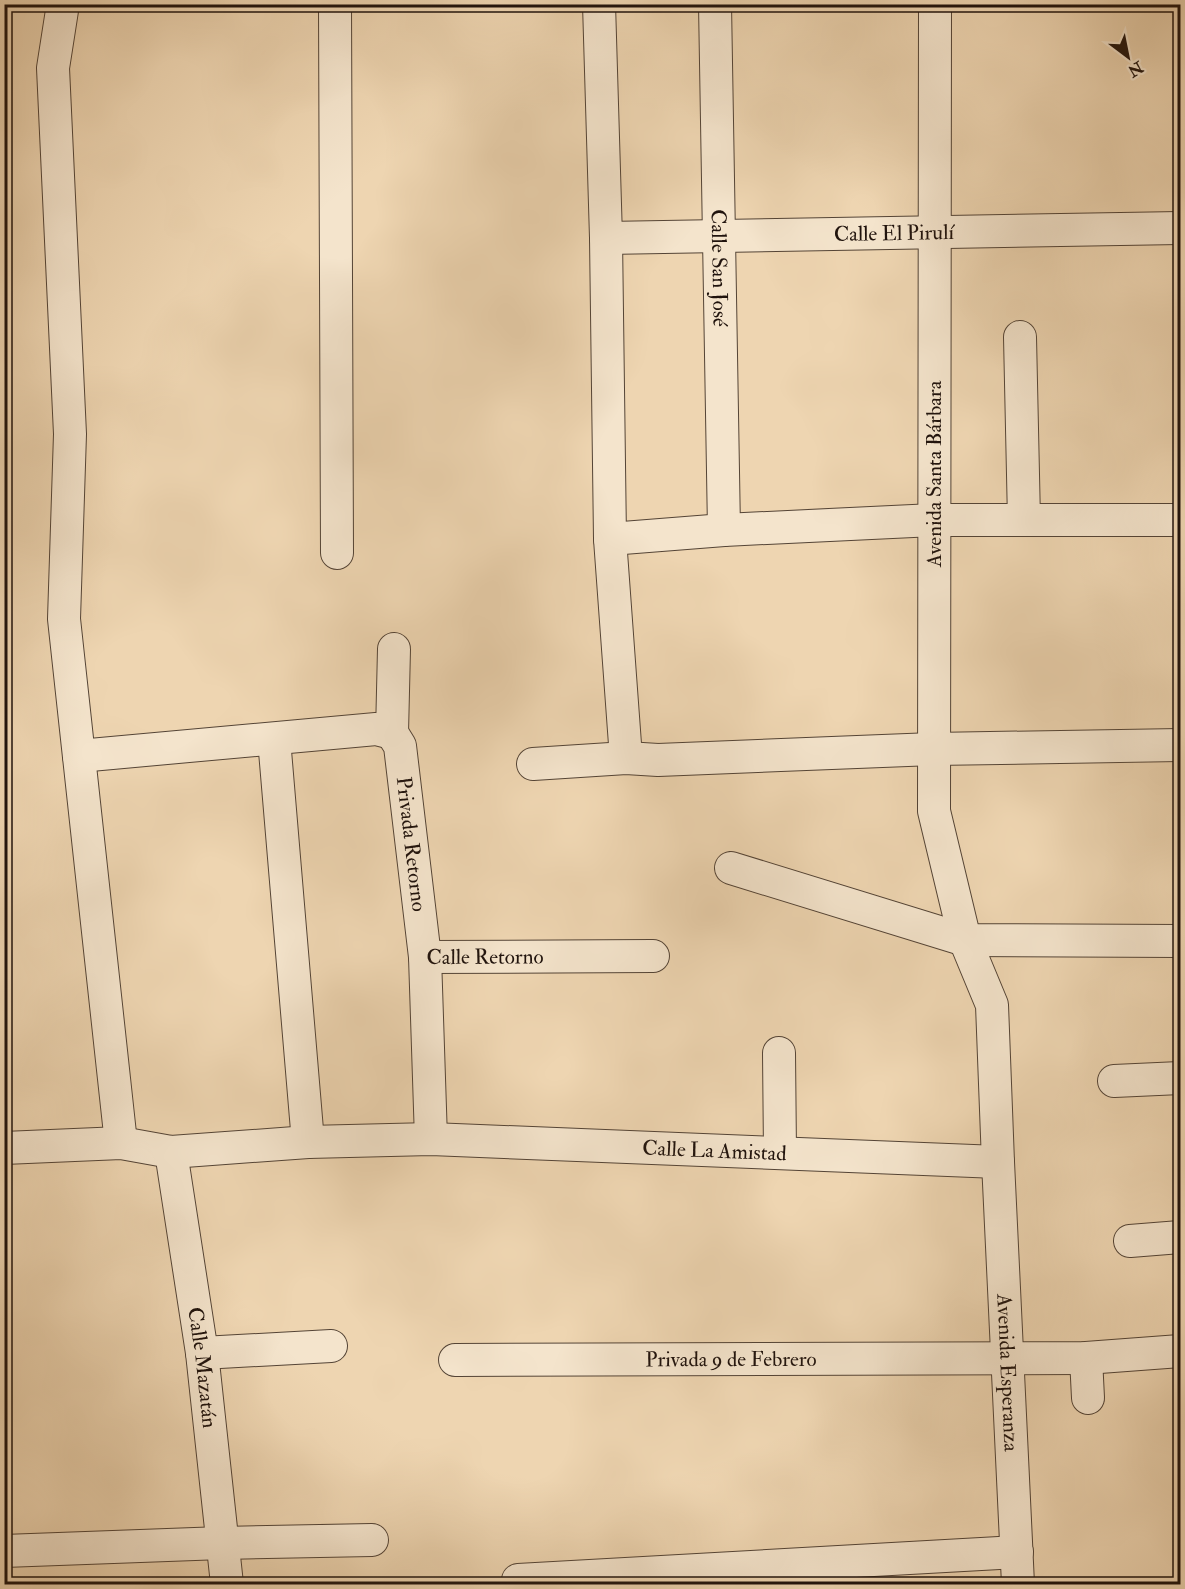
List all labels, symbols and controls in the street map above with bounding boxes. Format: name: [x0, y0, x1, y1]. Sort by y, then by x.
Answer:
north arrow: [1098, 27, 1158, 87]
text: N: [1123, 56, 1148, 82]
street label: Calle San José: [705, 209, 734, 327]
street label: Calle El Pirulí: [834, 218, 956, 248]
street label: Avenida Santa Bárbara: [921, 380, 948, 568]
street label: Privada Retorno: [390, 775, 433, 913]
street label: Calle Retorno: [426, 943, 544, 970]
street label: Calle La Amistad: [642, 1134, 788, 1167]
street label: Avenida Esperanza: [991, 1292, 1025, 1453]
street label: Calle Mazatán: [182, 1305, 224, 1430]
street label: Privada 9 de Febrero: [645, 1345, 817, 1373]

